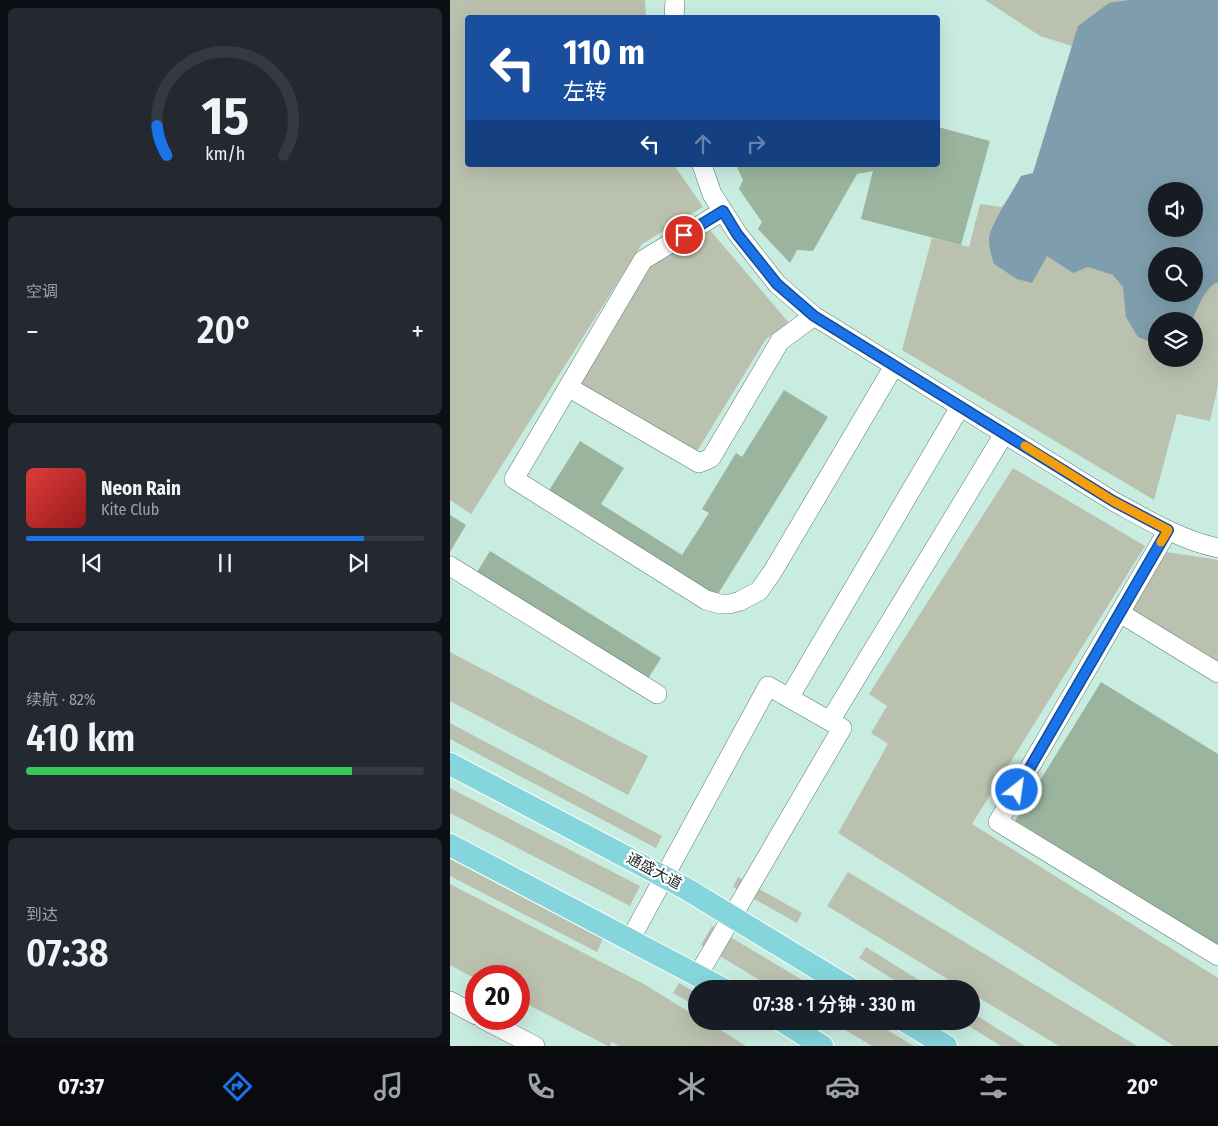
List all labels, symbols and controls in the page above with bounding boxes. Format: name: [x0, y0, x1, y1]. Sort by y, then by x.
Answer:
text: 110 m: [563, 31, 645, 73]
icon: left: [480, 35, 545, 100]
text: 左转: [563, 78, 607, 105]
text: 15: [201, 85, 249, 148]
icon: left: [636, 130, 664, 158]
icon: ahead: [689, 130, 717, 158]
icon: right: [742, 130, 770, 158]
text: km/h: [205, 143, 245, 165]
map controls: [1148, 182, 1203, 367]
button: sound: [1148, 182, 1203, 237]
pin: [663, 214, 705, 256]
icon: arrive: [670, 221, 698, 249]
button: search: [1148, 247, 1203, 302]
text: 空调: [26, 282, 58, 301]
text: 20°: [197, 307, 253, 353]
button: layers: [1148, 312, 1203, 367]
text: −: [26, 315, 39, 348]
text: +: [411, 315, 424, 348]
text: Neon Rain: [101, 477, 181, 500]
text: Kite Club: [101, 500, 159, 519]
icon: previous: [78, 549, 106, 577]
icon: pause: [211, 549, 239, 577]
icon: next: [344, 549, 372, 577]
text: 续航 · 82%: [26, 690, 96, 709]
text: 410 km: [26, 715, 135, 761]
position arrow: [990, 763, 1042, 815]
street label: 通盛大道: [623, 849, 685, 893]
text: 到达: [26, 905, 58, 924]
text: 07:38: [26, 930, 109, 976]
speed limit sign: 20: [465, 965, 530, 1030]
text: 07:38 · 1 分钟 · 330 m: [753, 993, 915, 1016]
icon: directions: [220, 1069, 255, 1104]
icon: music: [371, 1069, 406, 1104]
icon: phone: [523, 1069, 558, 1104]
icon: climate: [674, 1069, 709, 1104]
icon: car: [825, 1069, 860, 1104]
icon: filters: [976, 1069, 1011, 1104]
text: 07:37: [58, 1073, 104, 1100]
text: 20°: [1127, 1073, 1160, 1100]

